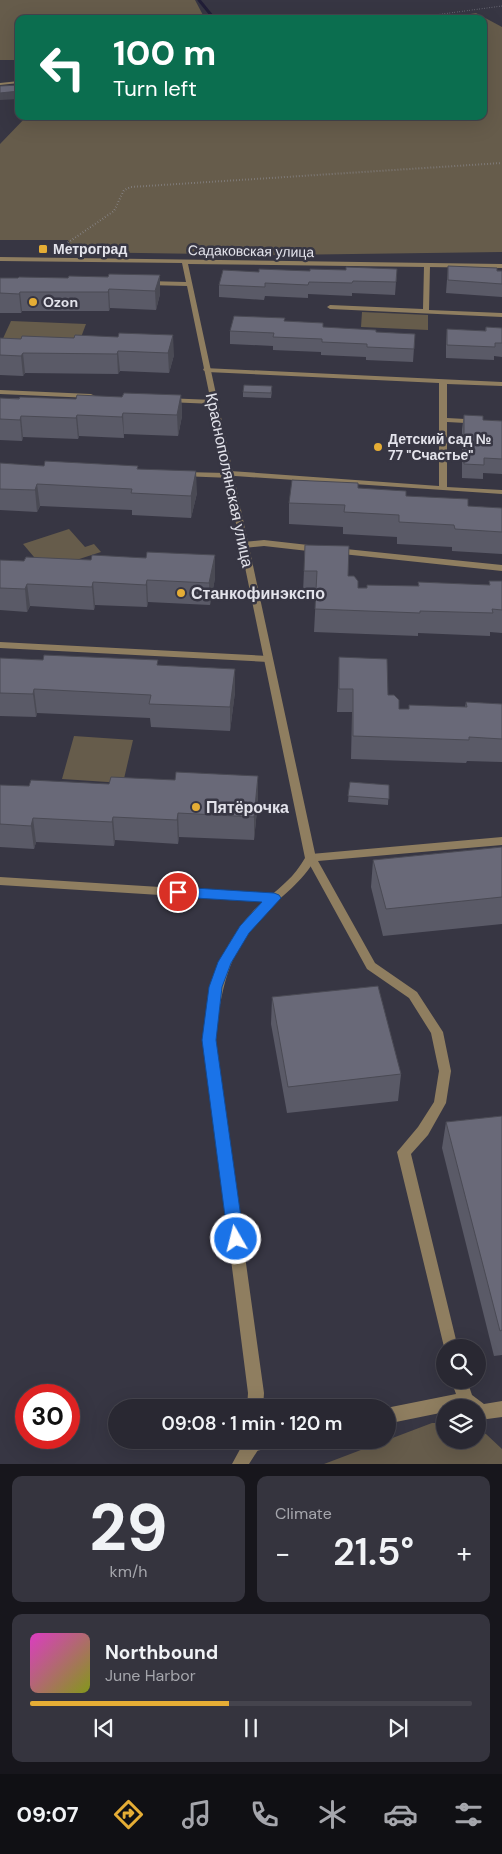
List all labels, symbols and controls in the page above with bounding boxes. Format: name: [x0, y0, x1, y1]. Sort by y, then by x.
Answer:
text: 100 m: [113, 30, 216, 76]
icon: left: [30, 35, 95, 100]
text: Turn left: [113, 74, 197, 103]
place label: Метроград: [53, 240, 127, 258]
street label: Садаковская улица: [188, 241, 315, 261]
marker: Метроград: [37, 243, 49, 255]
place label: Ozon: [43, 293, 78, 311]
marker: Ozon: [27, 296, 39, 308]
street label: Краснополянская улица: [201, 391, 258, 569]
place label: Детский сад № 77 "Счастье": [388, 430, 491, 464]
marker: Детский сад № 77 "Счастье": [372, 441, 384, 453]
place label: Станкофинэкспо: [191, 583, 325, 604]
marker: Станкофинэкспо: [175, 587, 187, 599]
place label: Пятёрочка: [206, 797, 289, 818]
marker: Пятёрочка: [190, 801, 202, 813]
pin: [157, 871, 199, 913]
icon: arrive: [164, 878, 192, 906]
position arrow: [209, 1212, 261, 1264]
map controls: [436, 1339, 486, 1449]
button: search: [436, 1339, 486, 1389]
speed limit sign: 30: [15, 1384, 80, 1449]
button: layers: [436, 1399, 486, 1449]
text: 09:08 · 1 min · 120 m: [162, 1411, 342, 1436]
text: 29: [89, 1486, 168, 1570]
text: Climate: [275, 1503, 332, 1524]
text: 21.5°: [333, 1527, 414, 1577]
text: −: [275, 1535, 290, 1572]
text: +: [457, 1535, 472, 1572]
text: km/h: [110, 1561, 147, 1582]
text: Northbound: [105, 1640, 218, 1665]
text: June Harbor: [105, 1665, 196, 1686]
icon: previous: [90, 1714, 118, 1742]
icon: pause: [237, 1714, 265, 1742]
icon: next: [384, 1714, 412, 1742]
icon: directions: [111, 1797, 146, 1832]
icon: music: [179, 1797, 214, 1832]
icon: phone: [247, 1797, 282, 1832]
icon: climate: [315, 1797, 350, 1832]
icon: car: [383, 1797, 418, 1832]
icon: filters: [451, 1797, 486, 1832]
text: 09:07: [16, 1800, 79, 1829]

